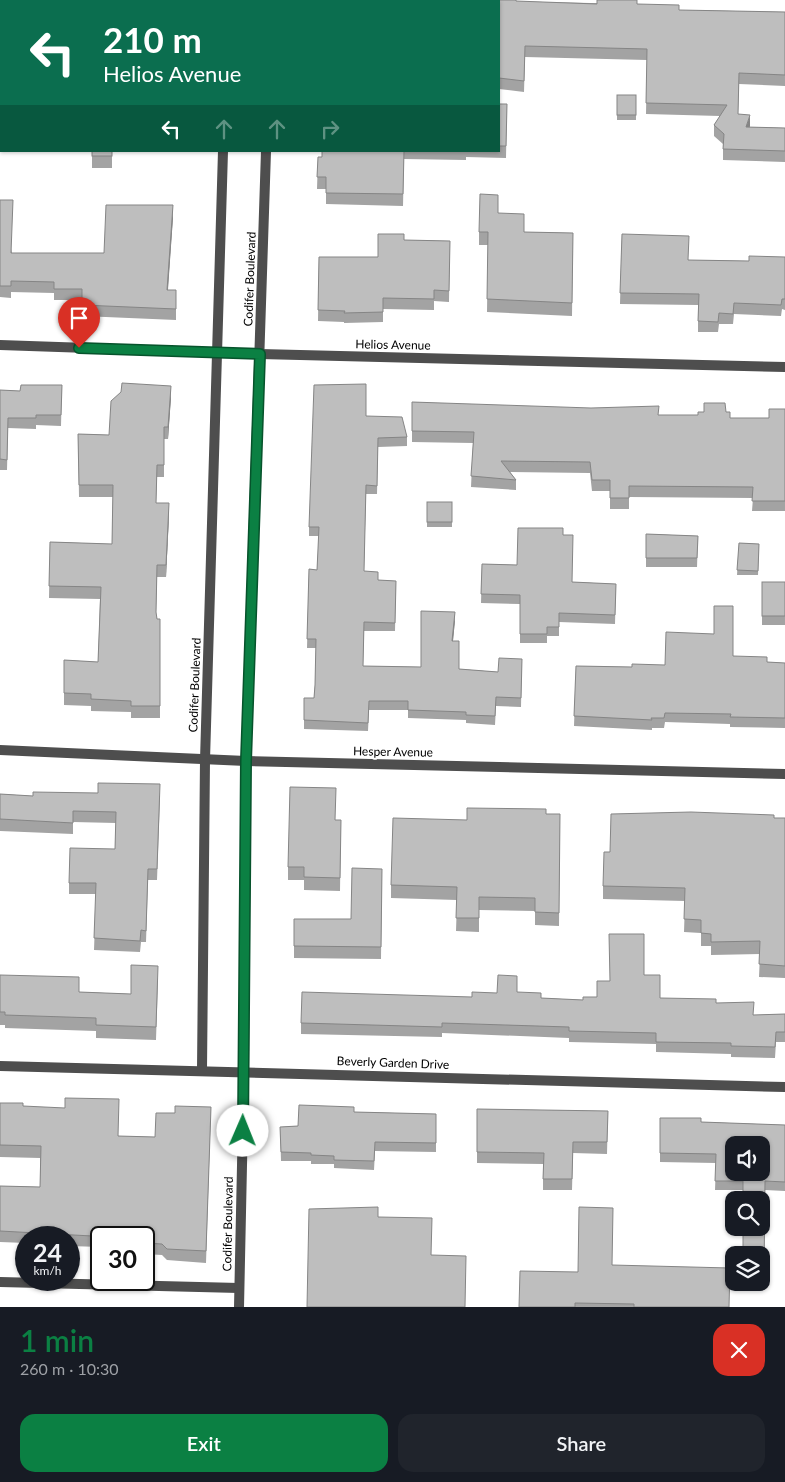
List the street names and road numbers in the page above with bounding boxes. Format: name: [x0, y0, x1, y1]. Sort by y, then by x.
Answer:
street label: Codifer Boulevard: [240, 231, 259, 327]
street label: Helios Avenue: [355, 336, 431, 353]
street label: Codifer Boulevard: [185, 637, 204, 733]
street label: Hesper Avenue: [353, 743, 433, 760]
street label: Beverly Garden Drive: [336, 1053, 450, 1072]
street label: Codifer Boulevard: [219, 1176, 236, 1272]

